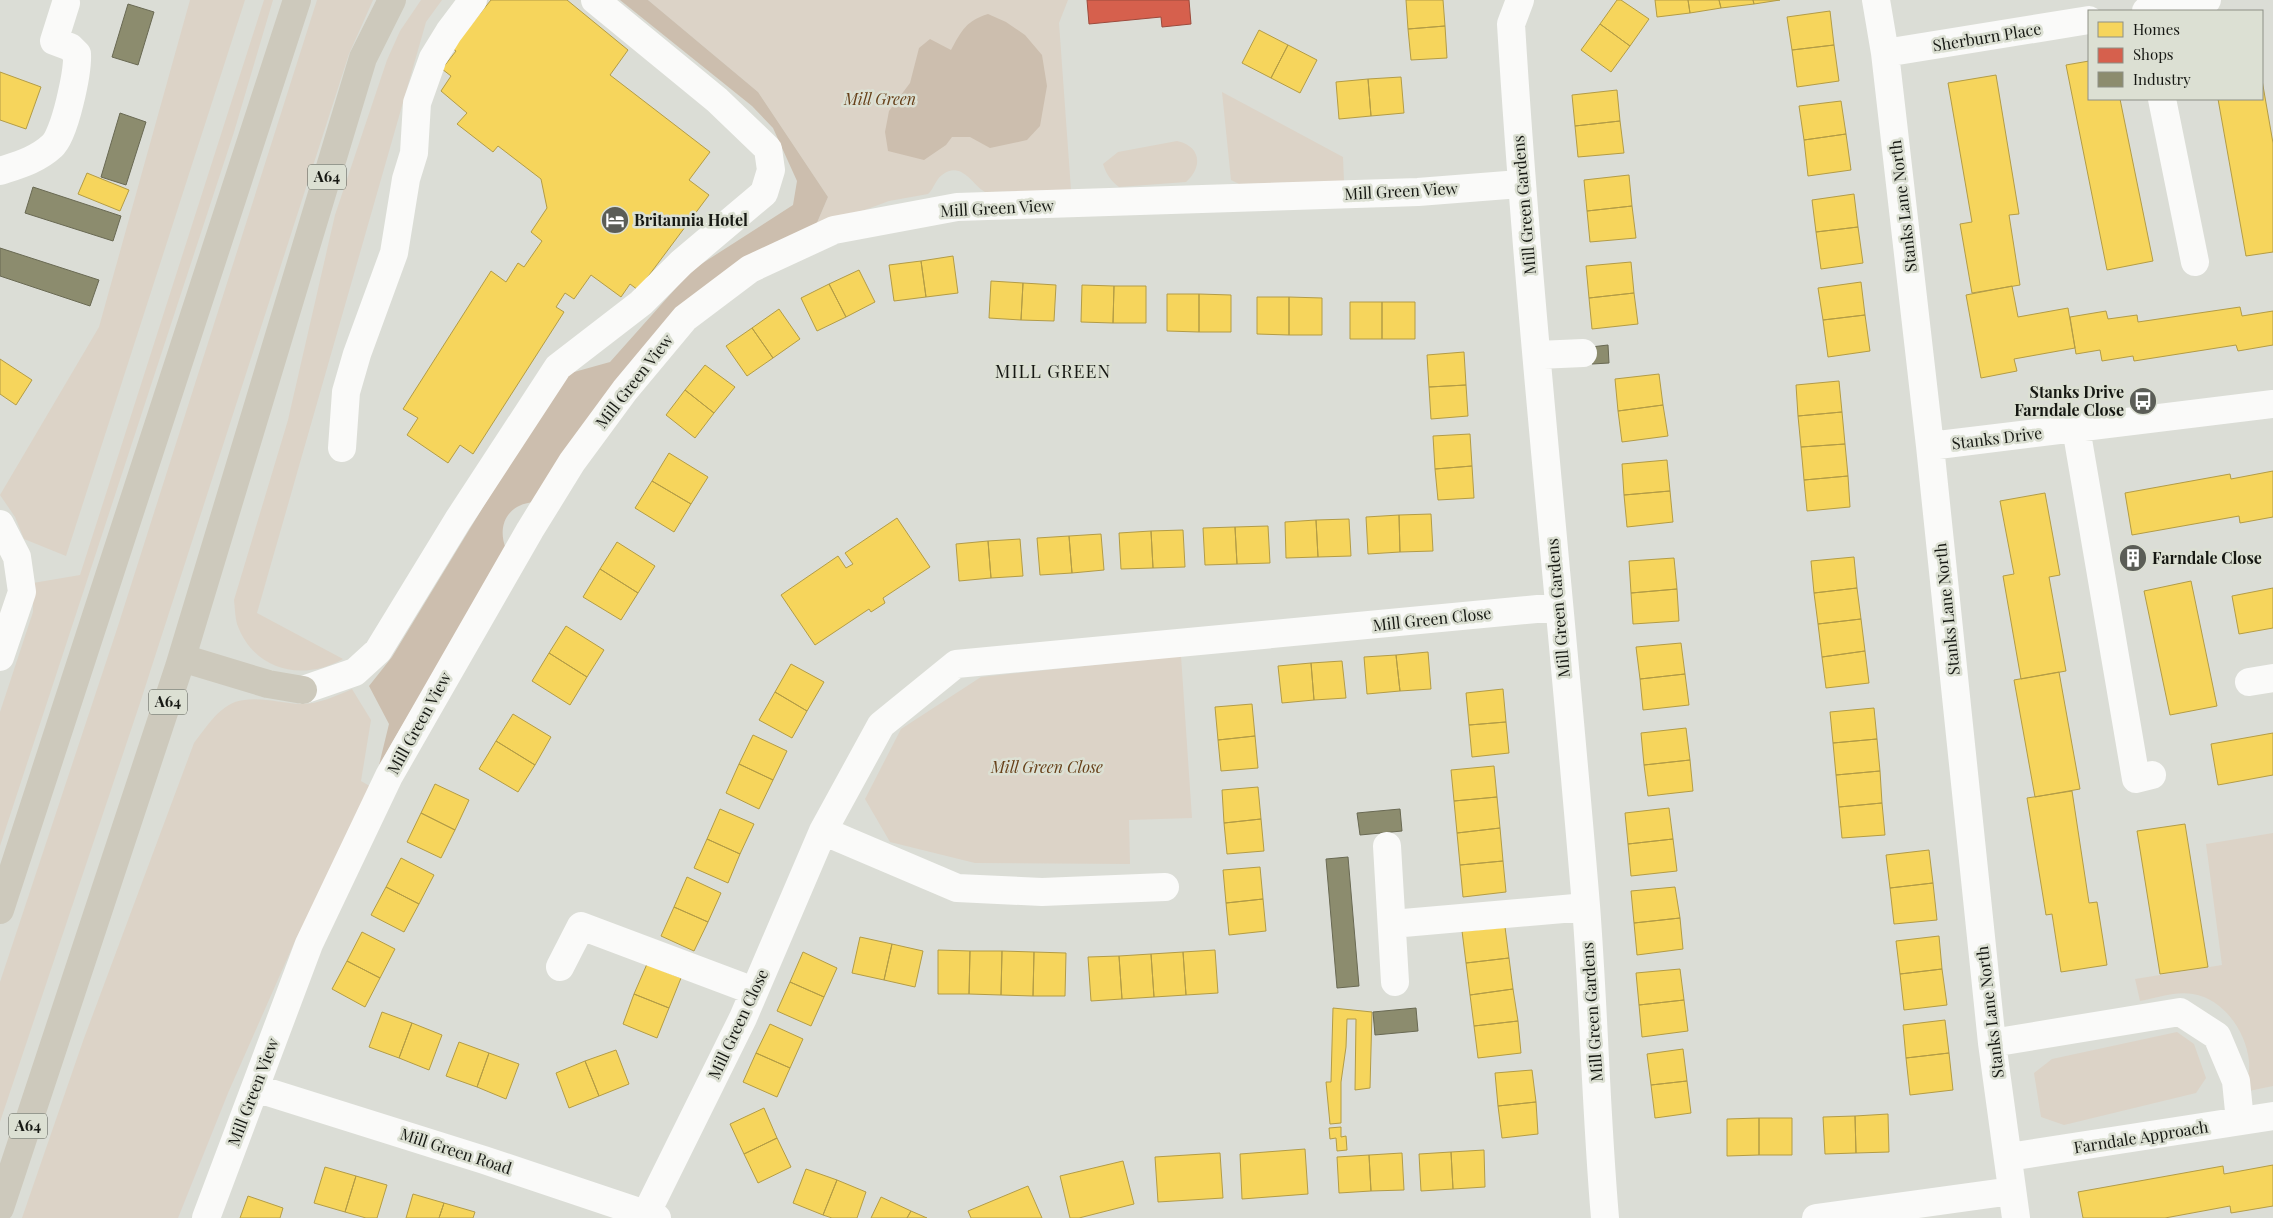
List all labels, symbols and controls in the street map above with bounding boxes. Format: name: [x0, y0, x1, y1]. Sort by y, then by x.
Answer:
legend: [2088, 10, 2263, 100]
street label: Sherburn Place: [1931, 18, 2043, 55]
text: Homes: [2133, 19, 2180, 39]
text: Shops: [2133, 44, 2174, 64]
text: Industry: [2133, 69, 2191, 89]
park label: Mill Green: [843, 88, 916, 109]
street label: Mill Green Gardens: [1507, 135, 1540, 275]
street label: Stanks Lane North: [1884, 138, 1921, 273]
road number: A64: [308, 164, 346, 190]
street label: Mill Green View: [1344, 177, 1459, 204]
street label: Mill Green View: [940, 194, 1055, 221]
hotel icon: Britannia Hotel: [600, 205, 630, 235]
place label: Britannia Hotel: [634, 209, 748, 230]
street label: Mill Green View: [590, 329, 677, 432]
district label: MILL GREEN: [995, 359, 1111, 383]
place label: Stanks Drive Farndale Close: [2014, 381, 2124, 420]
bus stop icon: Stanks Drive Farndale Close: [2128, 386, 2158, 416]
street label: Stanks Drive: [1951, 422, 2043, 453]
street label: Mill Green Gardens: [1541, 538, 1574, 678]
street label: Stanks Lane North: [1929, 541, 1964, 676]
building icon: Farndale Close: [2118, 543, 2148, 573]
place label: Farndale Close: [2152, 547, 2262, 568]
street label: Mill Green Close: [1372, 602, 1492, 635]
street label: Mill Green View: [382, 667, 456, 778]
road number: A64: [149, 690, 187, 714]
park label: Mill Green Close: [990, 756, 1103, 777]
street label: Mill Green Gardens: [1576, 942, 1607, 1082]
street label: Stanks Lane North: [1971, 944, 2008, 1079]
street label: Mill Green Close: [703, 965, 772, 1082]
street label: Mill Green View: [222, 1034, 283, 1149]
road number: A64: [9, 1114, 47, 1138]
street label: Farndale Approach: [2072, 1115, 2210, 1158]
street label: Mill Green Road: [398, 1123, 515, 1178]

